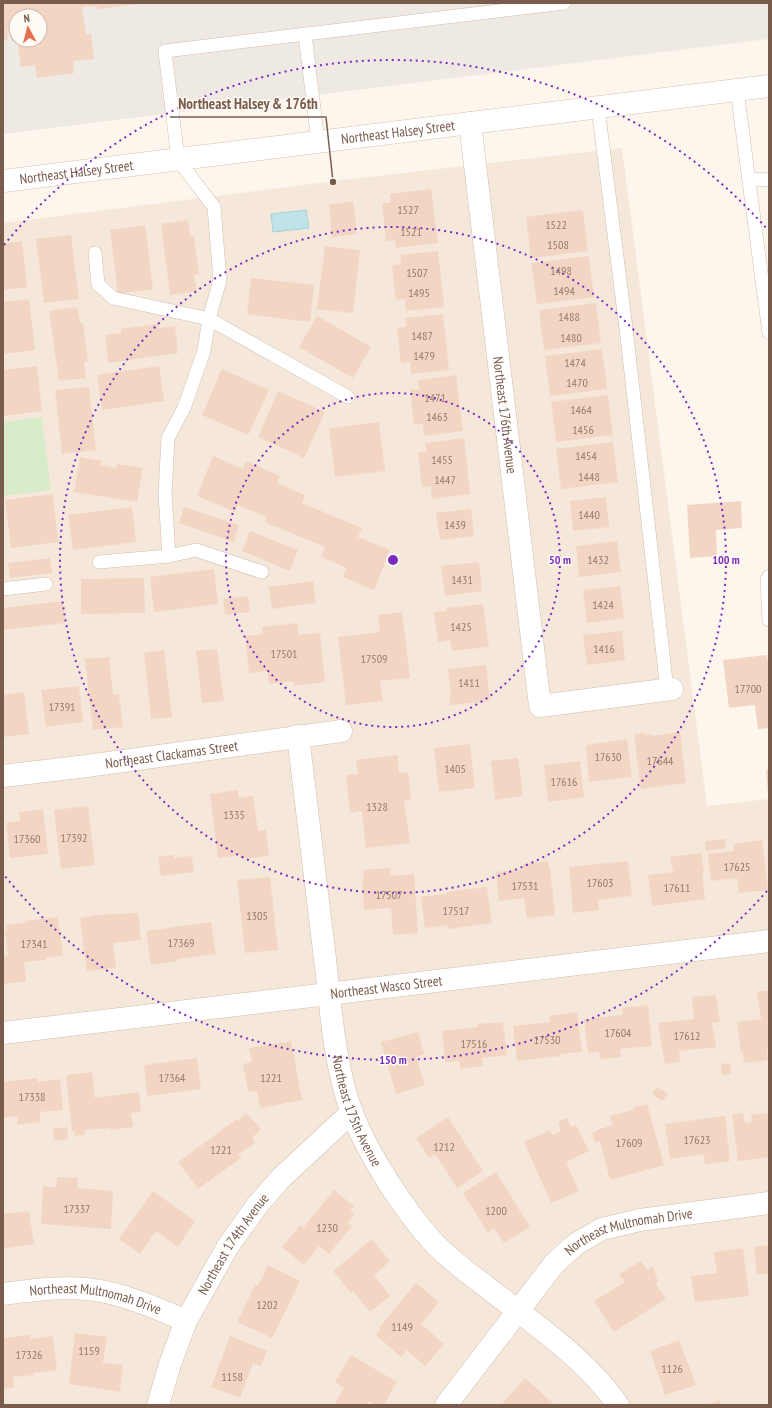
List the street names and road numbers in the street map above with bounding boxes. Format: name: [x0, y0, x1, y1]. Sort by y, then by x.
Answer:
street label: Northeast Halsey Street: [340, 116, 456, 148]
street label: Northeast Halsey Street: [19, 156, 134, 188]
street label: Northeast 176th Avenue: [489, 355, 521, 475]
street label: Northeast Clackamas Street: [104, 736, 239, 772]
street label: Northeast Wasco Street: [329, 971, 443, 1003]
street label: Northeast 175th Avenue: [328, 1054, 386, 1170]
street label: Northeast 174th Avenue: [194, 1189, 273, 1298]
street label: Northeast Multnomah Drive: [561, 1204, 694, 1259]
street label: Northeast Multnomah Drive: [29, 1279, 164, 1319]

